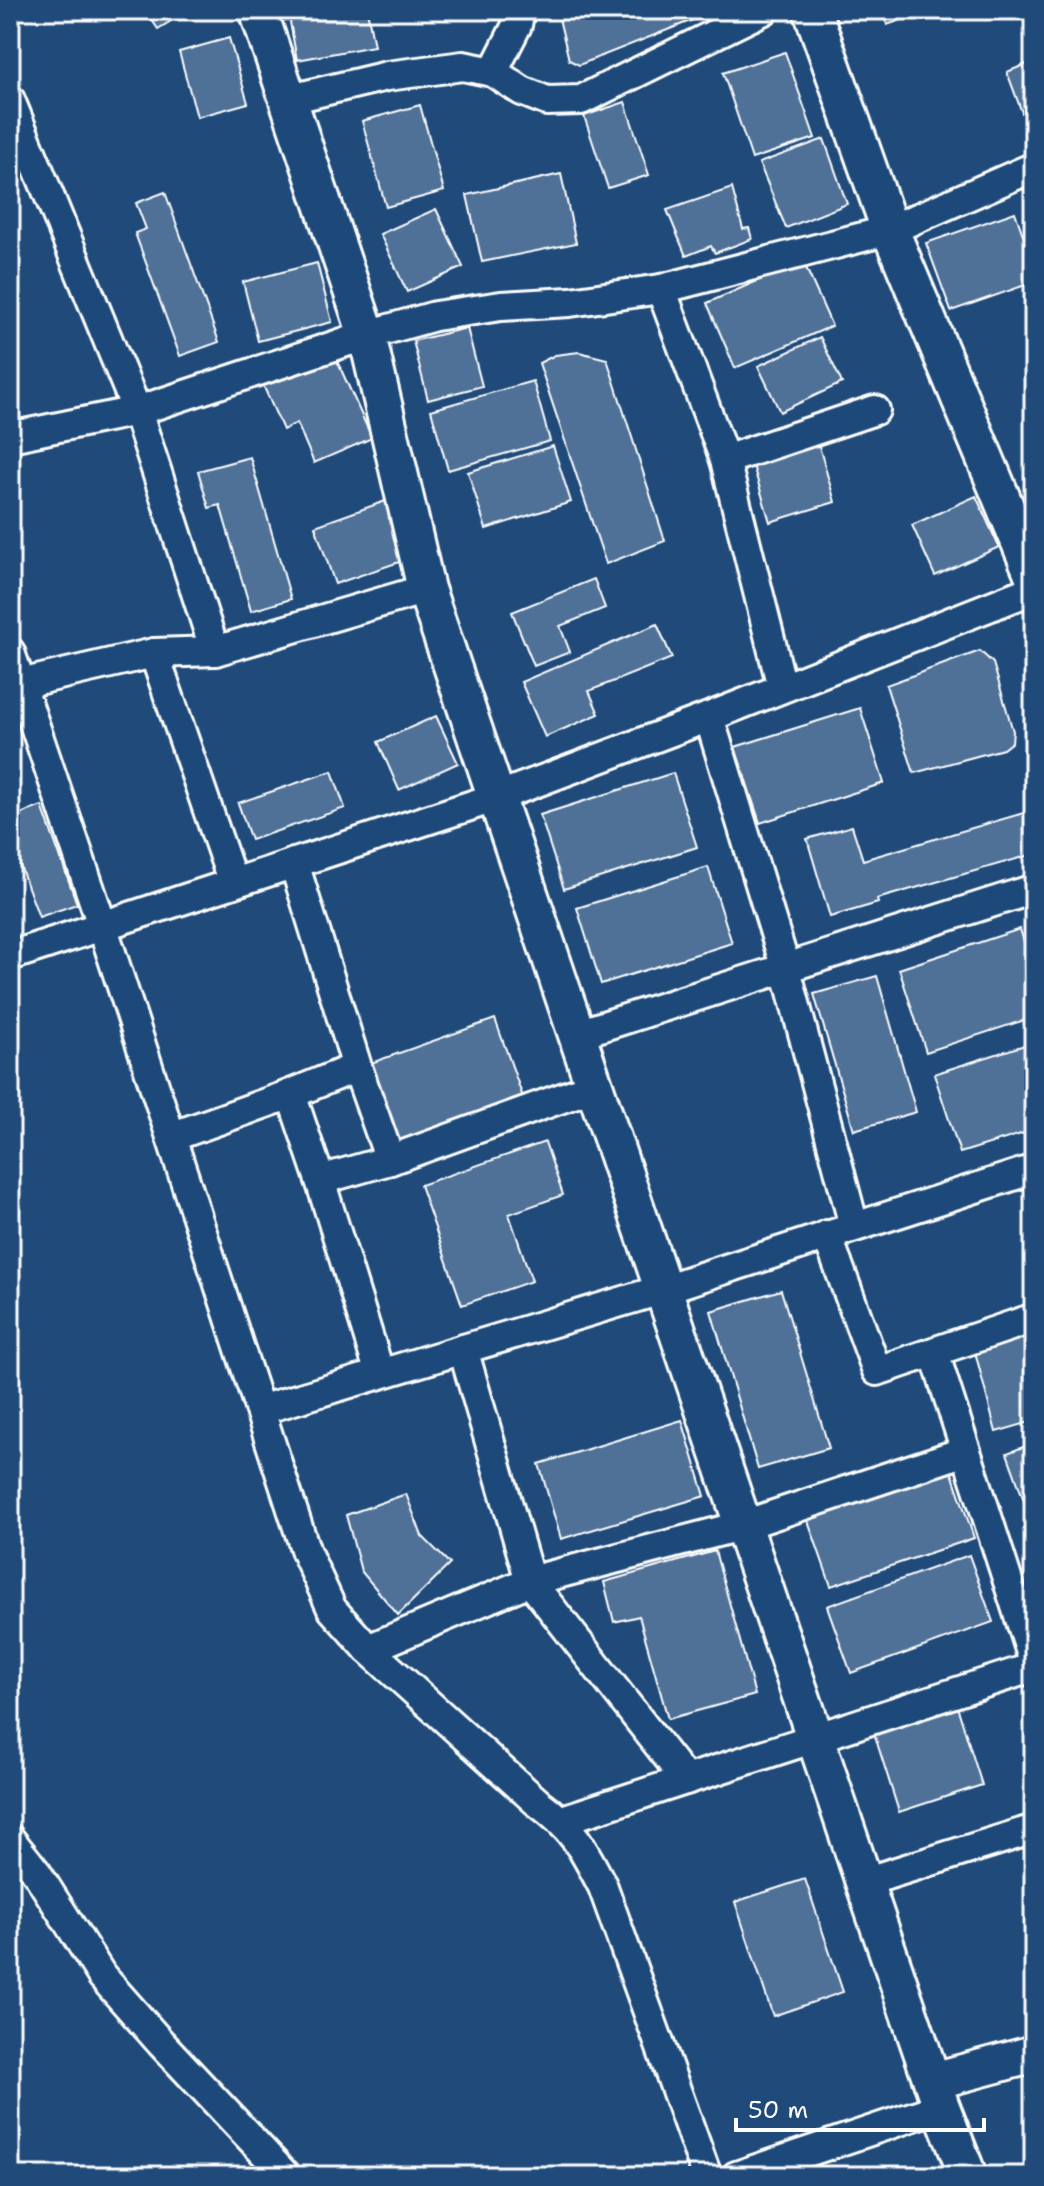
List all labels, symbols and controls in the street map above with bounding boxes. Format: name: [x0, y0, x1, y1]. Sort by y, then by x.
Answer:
scale bar: [736, 2082, 984, 2132]
text: 50 m: [748, 2094, 808, 2126]

